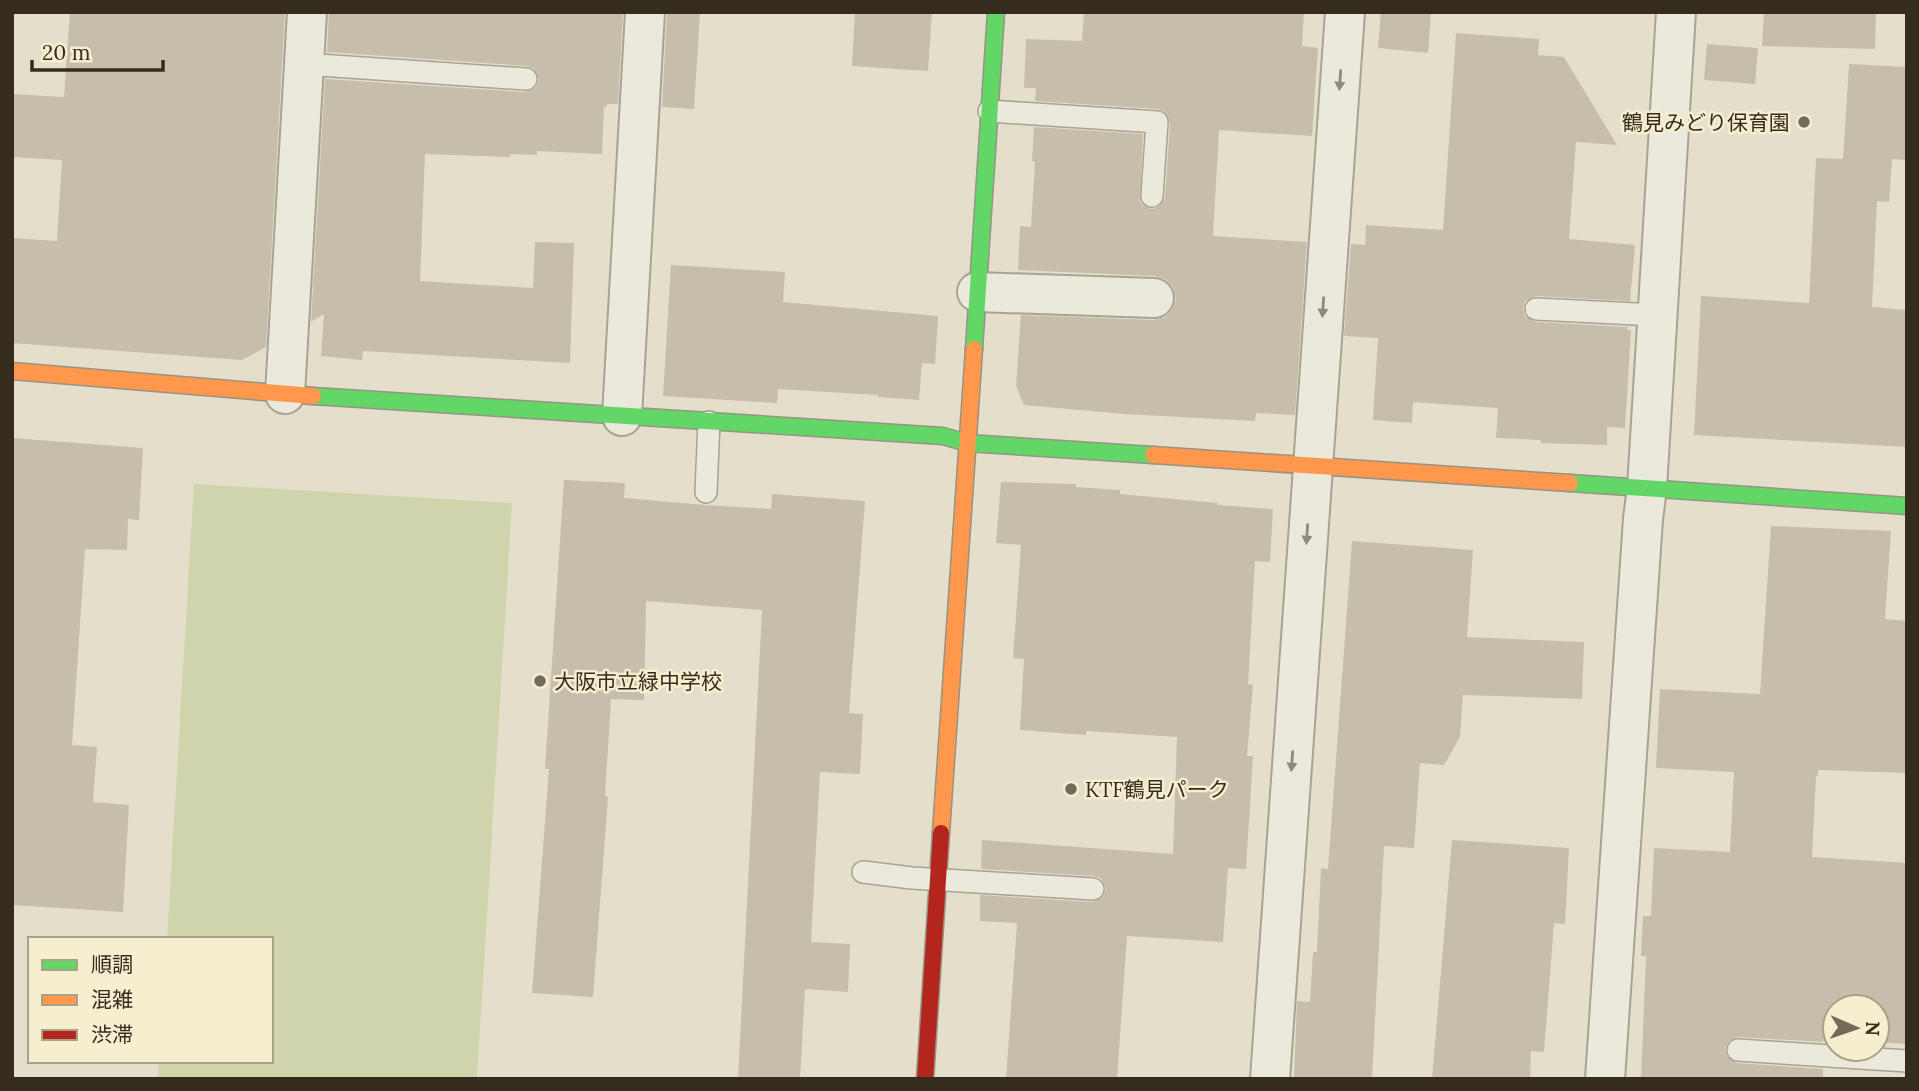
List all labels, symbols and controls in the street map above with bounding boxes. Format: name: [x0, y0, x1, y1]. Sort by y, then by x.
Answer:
scale bar: [32, 28, 163, 72]
text: 20 m: [42, 39, 91, 66]
one-way arrow: [1334, 70, 1345, 92]
place label: 鶴見みどり保育園: [1622, 109, 1790, 136]
marker: 鶴見みどり保育園: [1796, 114, 1812, 130]
one-way arrow: [1318, 296, 1329, 318]
one-way arrow: [1302, 523, 1313, 545]
place label: 大阪市立緑中学校: [554, 668, 722, 695]
marker: 大阪市立緑中学校: [532, 673, 548, 689]
one-way arrow: [1286, 750, 1297, 772]
place label: KTF鶴見パーク: [1085, 776, 1229, 803]
marker: KTF鶴見パーク: [1063, 781, 1079, 797]
legend: [28, 937, 273, 1063]
text: 順調: [91, 951, 133, 978]
text: 混雑: [91, 986, 133, 1013]
north arrow: [1821, 993, 1891, 1063]
text: 渋滞: [91, 1021, 133, 1048]
text: N: [1861, 1021, 1885, 1037]

